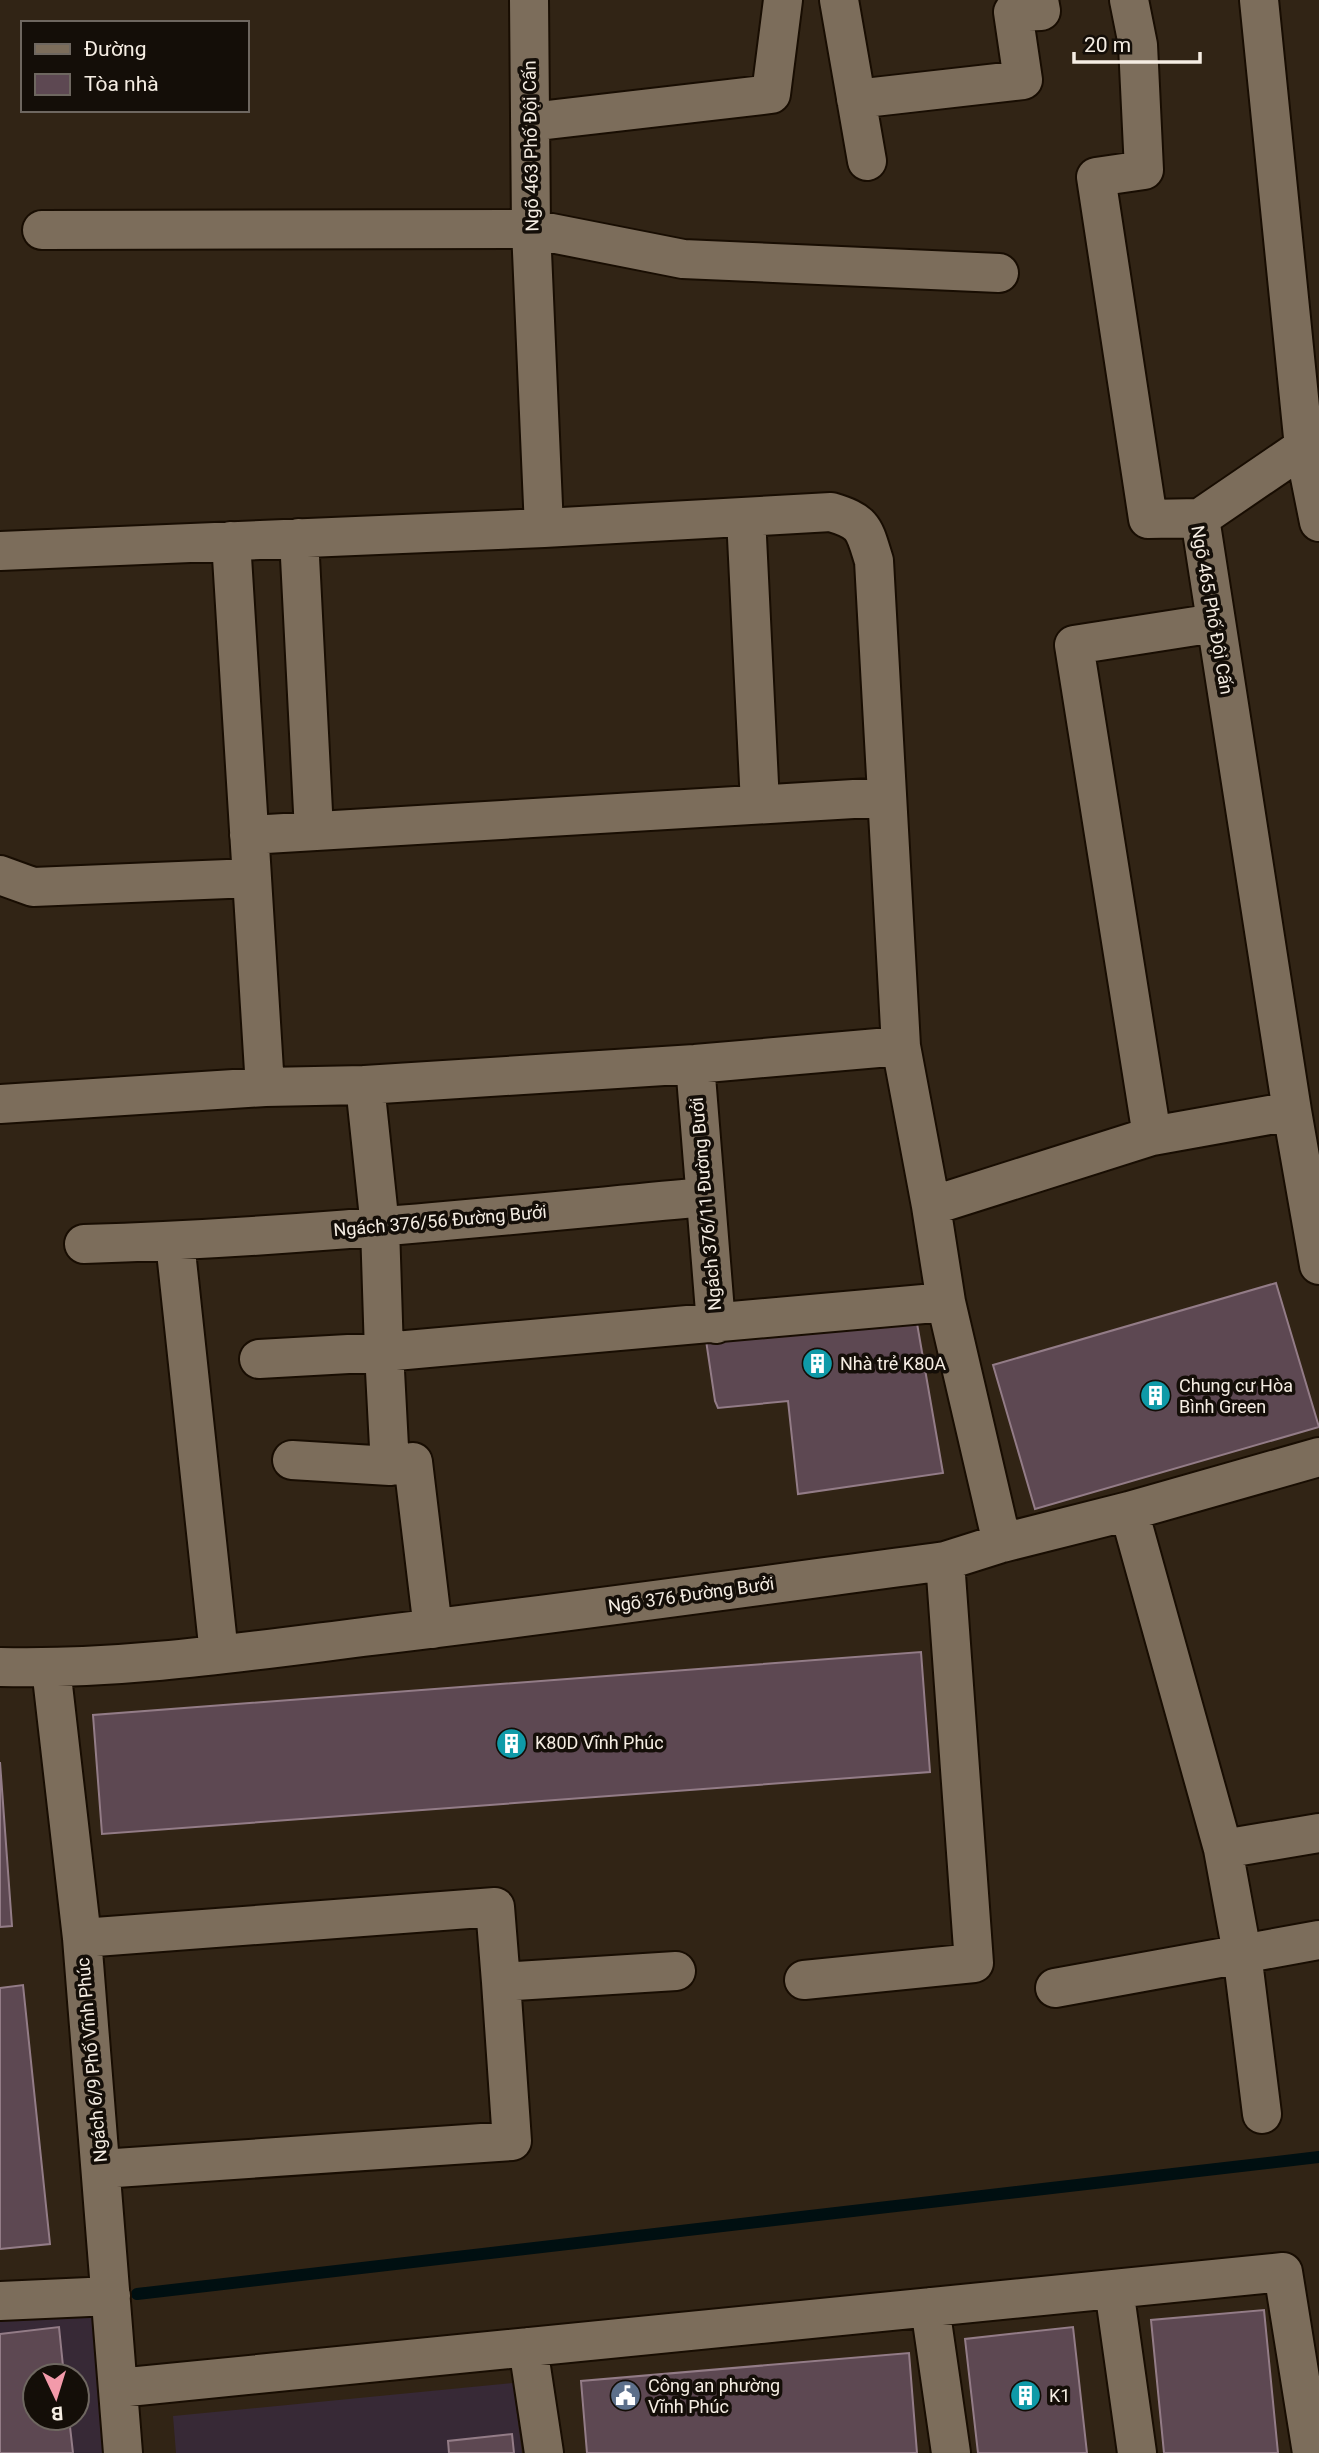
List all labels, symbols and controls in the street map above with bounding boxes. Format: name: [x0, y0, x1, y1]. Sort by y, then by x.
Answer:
legend: [21, 21, 248, 112]
scale bar: [1074, 21, 1200, 65]
text: 20 m: [1084, 33, 1131, 57]
text: Đường: [84, 37, 146, 61]
street label: Ngõ 463 Phố Đội Cấn: [519, 60, 542, 232]
text: Tòa nhà: [84, 72, 159, 96]
street label: Ngõ 465 Phố Đội Cấn: [1187, 524, 1238, 696]
street label: Ngách 376/11 Đường Bưởi: [686, 1097, 725, 1312]
street label: Ngách 376/56 Đường Bưởi: [332, 1201, 547, 1240]
building icon: Nhà trẻ K80A: [800, 1347, 834, 1381]
place label: Nhà trẻ K80A: [840, 1353, 946, 1374]
place label: Chung cư Hòa Bình Green: [1179, 1375, 1293, 1417]
building icon: Chung cư Hòa Bình Green: [1139, 1379, 1173, 1413]
street label: Ngõ 376 Đường Bưởi: [607, 1572, 775, 1617]
building icon: K80D Vĩnh Phúc: [495, 1726, 529, 1760]
place label: K80D Vĩnh Phúc: [535, 1732, 664, 1753]
street label: Ngách 6/9 Phố Vĩnh Phúc: [72, 1957, 111, 2163]
north arrow: [21, 2362, 91, 2432]
place label: Công an phường Vĩnh Phúc: [648, 2375, 780, 2417]
public building icon: Công an phường Vĩnh Phúc: [608, 2379, 642, 2413]
building icon: K1: [1009, 2379, 1043, 2413]
place label: K1: [1049, 2385, 1070, 2406]
text: B: [50, 2402, 64, 2425]

